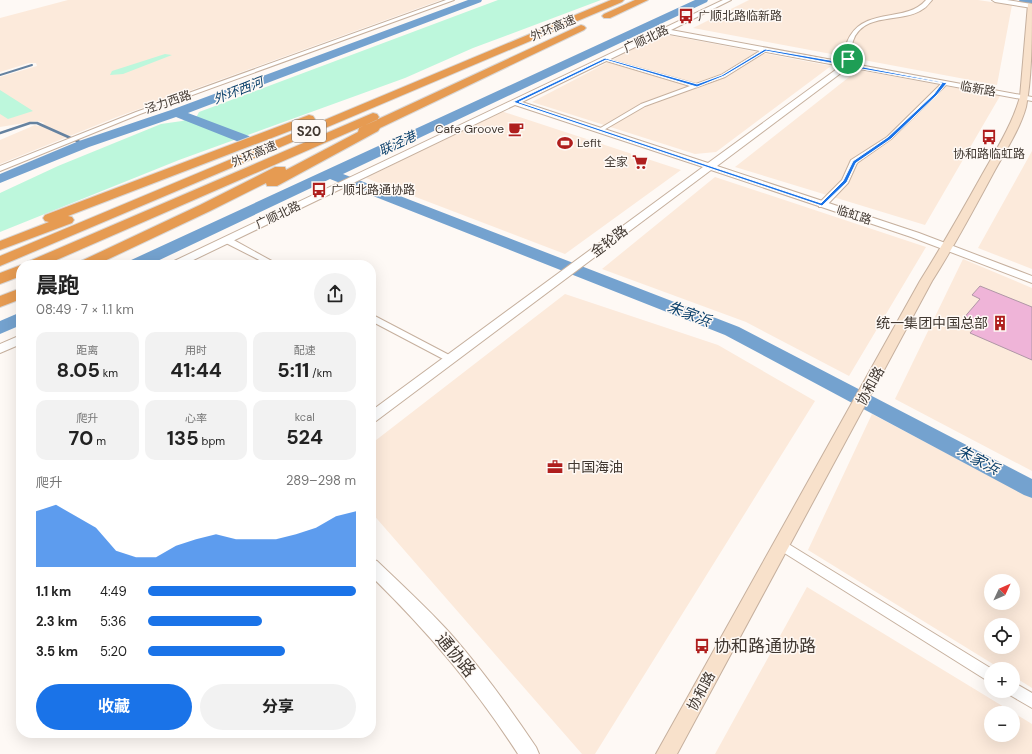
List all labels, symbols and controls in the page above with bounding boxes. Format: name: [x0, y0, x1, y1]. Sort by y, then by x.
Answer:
bus stop icon: 广顺北路临新路: [677, 7, 695, 25]
place label: 广顺北路临新路: [698, 8, 782, 24]
street label: 外环高速: [528, 11, 578, 45]
street label: 广顺北路: [621, 22, 671, 56]
pin: [831, 42, 865, 76]
icon: arrive: [837, 48, 859, 70]
water label: 外环西河: [211, 72, 268, 108]
street label: 临新路: [959, 78, 997, 100]
street label: 泾力西路: [143, 87, 193, 117]
road number: S20: [292, 120, 326, 142]
cafe icon: Cafe Groove: [507, 120, 525, 138]
place label: Cafe Groove: [435, 121, 504, 137]
water label: 联泾港: [376, 127, 420, 159]
bus stop icon: 协和路临虹路: [980, 128, 998, 146]
sports icon: Lefit: [556, 134, 574, 152]
place label: Lefit: [577, 135, 602, 151]
street label: 外环高速: [229, 137, 279, 171]
place label: 协和路临虹路: [953, 146, 1025, 162]
supermarket icon: 全家: [631, 153, 649, 171]
place label: 全家: [604, 154, 628, 170]
bus stop icon: 广顺北路通协路: [310, 181, 328, 199]
place label: 广顺北路通协路: [331, 182, 415, 198]
street label: 广顺北路: [253, 198, 303, 232]
street label: 临虹路: [834, 202, 874, 228]
street label: 金轮路: [587, 221, 631, 261]
text: 晨跑: [36, 271, 80, 300]
button: share: [314, 273, 356, 315]
water label: 朱家浜: [664, 297, 715, 332]
text: 08:49 · 7 × 1.1 km: [36, 301, 134, 318]
place label: 统一集团中国总部: [876, 314, 988, 332]
building icon: 统一集团中国总部: [991, 314, 1009, 332]
text: 距离: [76, 343, 98, 357]
text: 用时: [185, 343, 207, 357]
text: 配速: [294, 343, 316, 357]
text: 8.05: [56, 357, 100, 383]
text: 41:44: [170, 357, 222, 383]
text: 5:11: [277, 357, 309, 383]
street label: 协和路: [852, 363, 888, 409]
text: km: [100, 366, 118, 380]
text: /km: [309, 366, 332, 380]
text: kcal: [295, 410, 315, 424]
text: 爬升: [76, 411, 98, 425]
text: 心率: [185, 411, 207, 425]
text: 524: [286, 424, 323, 450]
text: 70: [69, 425, 93, 451]
text: 135: [167, 425, 199, 451]
text: m: [93, 434, 106, 448]
text: bpm: [199, 434, 225, 448]
water label: 朱家浜: [953, 441, 1004, 480]
office icon: 中国海油: [546, 458, 564, 476]
place label: 中国海油: [567, 458, 623, 476]
text: 289–298 m: [286, 472, 356, 489]
text: 爬升: [36, 474, 62, 491]
north arrow: [984, 574, 1020, 610]
map controls: [984, 574, 1020, 742]
text: 1.1 km: [36, 583, 71, 600]
text: 4:49: [100, 583, 127, 600]
text: 2.3 km: [36, 613, 77, 630]
text: 5:36: [100, 613, 126, 630]
button: locate: [984, 618, 1020, 654]
street label: 通协路: [431, 628, 481, 682]
place label: 协和路通协路: [714, 635, 816, 657]
bus stop icon: 协和路通协路: [693, 637, 711, 655]
text: 3.5 km: [36, 643, 78, 660]
text: 5:20: [100, 643, 127, 660]
button: +: [984, 662, 1020, 698]
street label: 协和路: [683, 668, 719, 714]
button: 收藏: [36, 684, 192, 730]
button: 分享: [200, 684, 356, 730]
button: −: [984, 706, 1020, 742]

